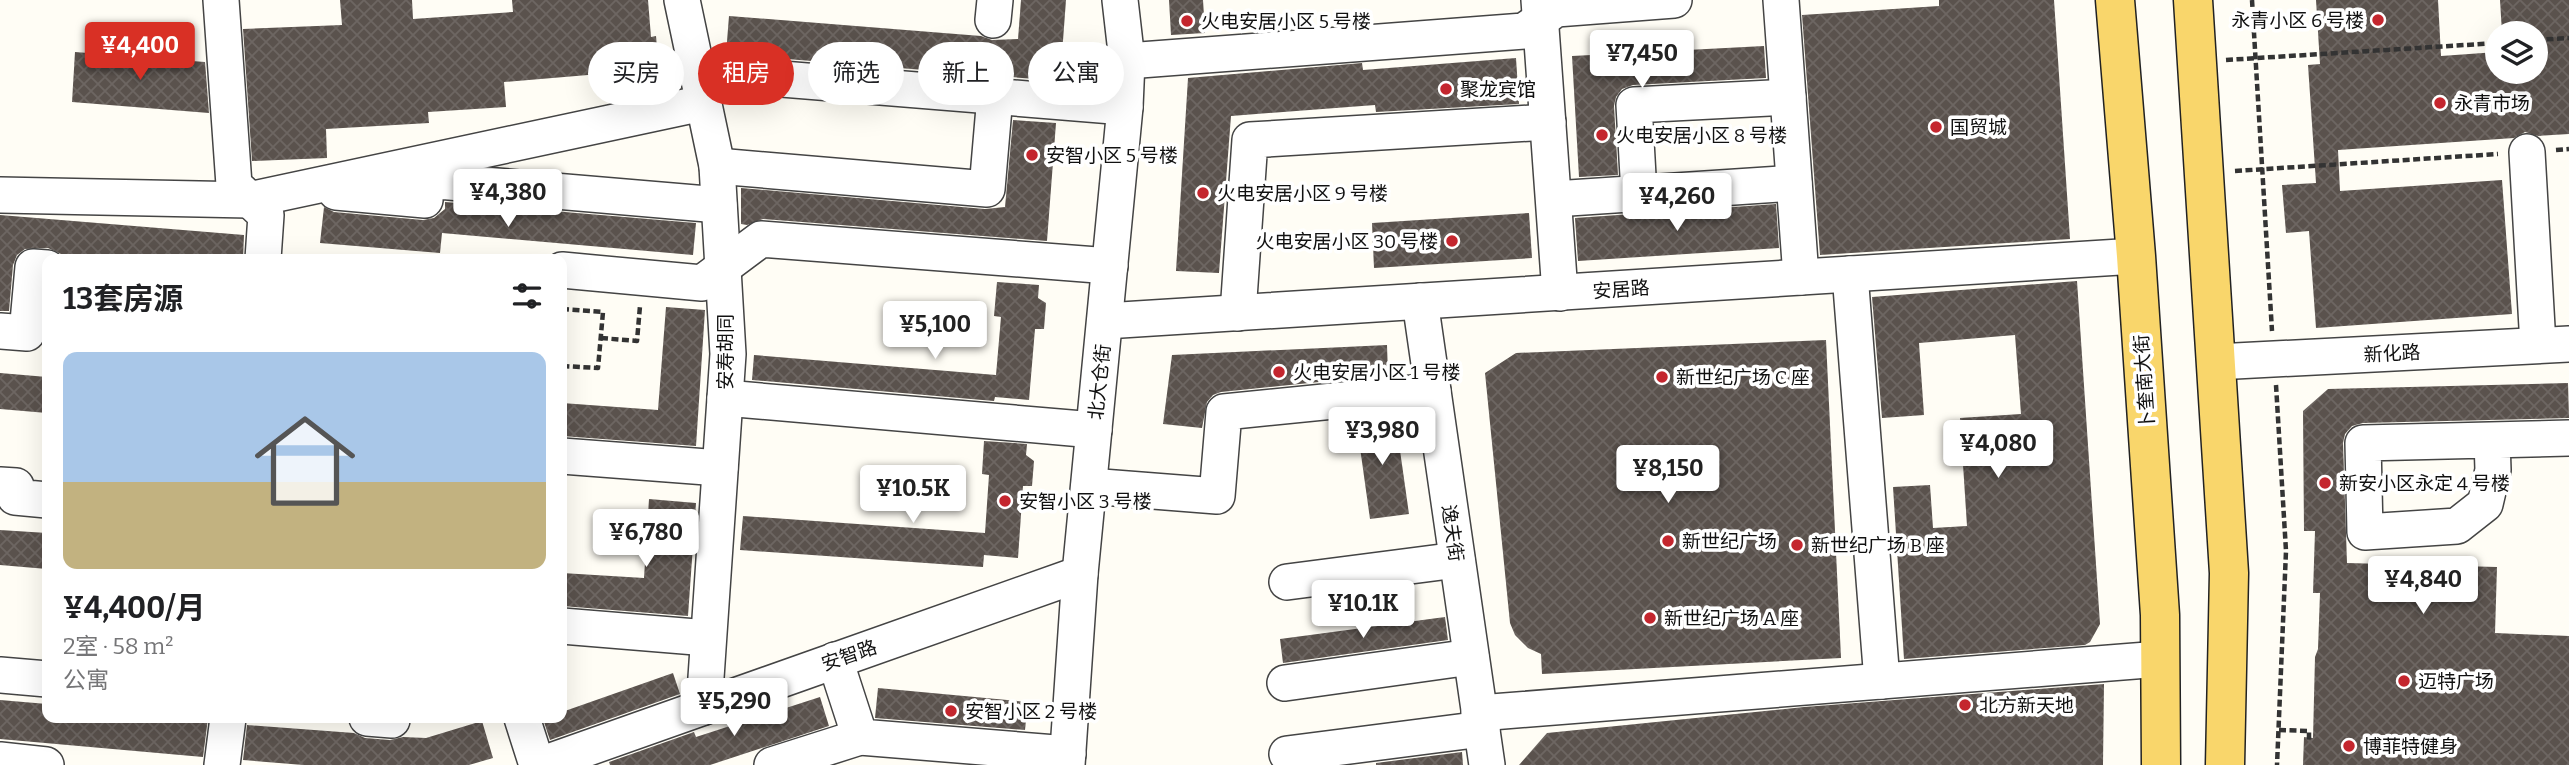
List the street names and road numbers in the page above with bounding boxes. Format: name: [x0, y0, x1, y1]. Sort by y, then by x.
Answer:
street label: 安居路: [1592, 276, 1650, 303]
street label: 安寿胡同: [714, 314, 737, 390]
street label: 卜奎南大街: [2130, 334, 2159, 430]
street label: 新化路: [2363, 341, 2421, 366]
street label: 北大仓街: [1084, 343, 1115, 421]
street label: 逸夫街: [1437, 503, 1468, 563]
street label: 安智路: [818, 635, 880, 676]

